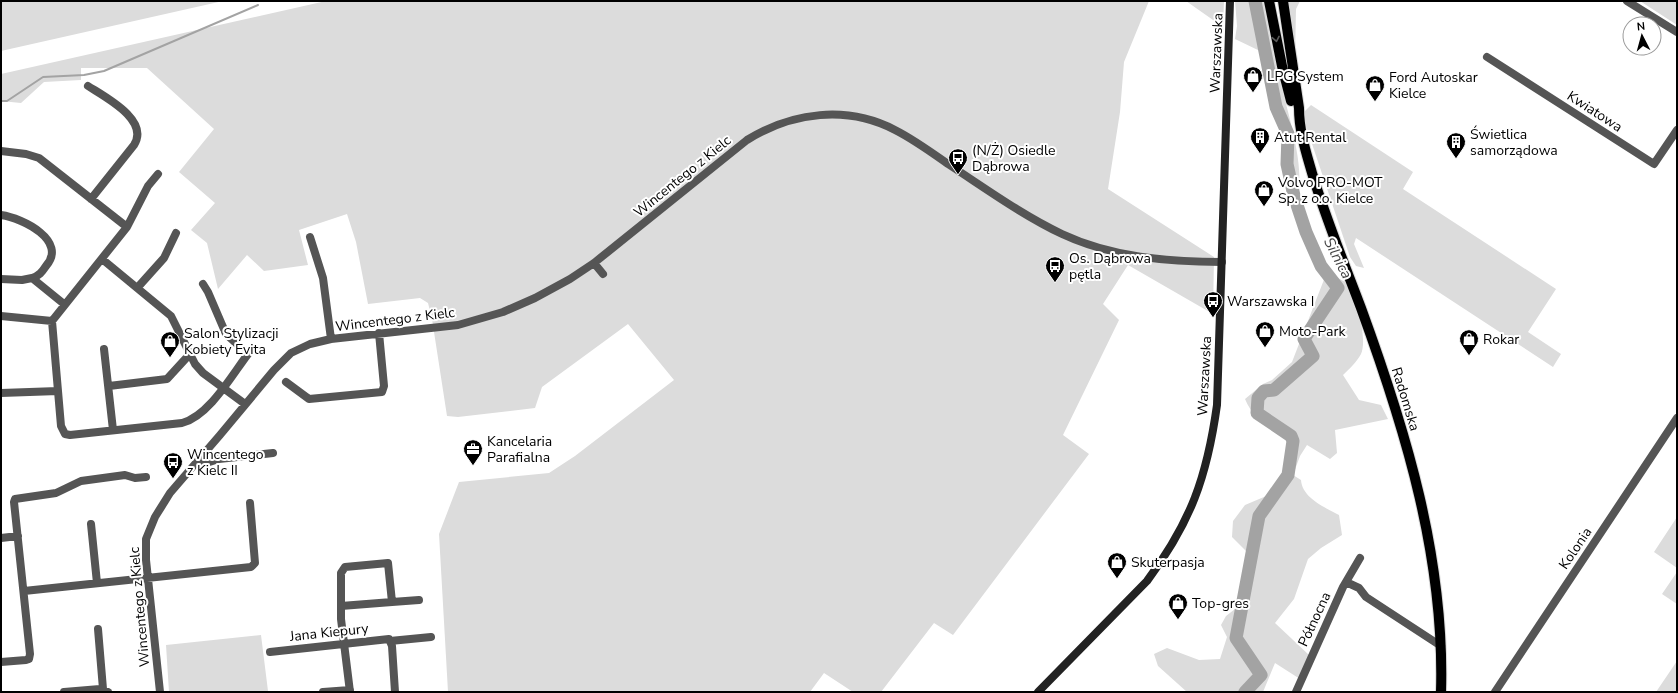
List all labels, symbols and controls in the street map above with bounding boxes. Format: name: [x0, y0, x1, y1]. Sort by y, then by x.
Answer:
street label: Warszawska: [1206, 13, 1227, 93]
north arrow: [1622, 16, 1662, 56]
text: N: [1636, 19, 1646, 34]
one-way arrow: [1272, 36, 1280, 42]
shop icon: LPG System: [1242, 65, 1264, 93]
place label: LPG System: [1267, 67, 1344, 86]
place label: Ford Autoskar Kielce: [1389, 68, 1478, 103]
shop icon: Ford Autoskar Kielce: [1364, 74, 1386, 102]
street label: Kwiatowa: [1563, 86, 1626, 136]
place label: Świetlica samorządowa: [1470, 125, 1558, 160]
building icon: Atut Rental: [1249, 126, 1271, 154]
place label: Atut Rental: [1274, 128, 1347, 147]
street label: Wincentego z Kielc: [630, 131, 735, 222]
building icon: Świetlica samorządowa: [1445, 131, 1467, 159]
place label: (N/Ż) Osiedle Dąbrowa: [972, 141, 1055, 176]
bus stop icon: (N/Ż) Osiedle Dąbrowa: [947, 147, 969, 175]
place label: Volvo PRO-MOT Sp. z o.o. Kielce: [1277, 173, 1383, 208]
shop icon: Volvo PRO-MOT Sp. z o.o. Kielce: [1253, 179, 1275, 207]
water label: Silnica: [1319, 234, 1357, 282]
place label: Os. Dąbrowa pętla: [1069, 249, 1151, 284]
bus stop icon: Os. Dąbrowa pętla: [1044, 255, 1066, 283]
bus stop icon: Warszawska I: [1202, 290, 1224, 318]
place label: Warszawska I: [1227, 292, 1314, 311]
street label: Wincentego z Kielc: [334, 303, 456, 336]
shop icon: Moto-Park: [1254, 320, 1276, 348]
place label: Moto-Park: [1279, 322, 1346, 341]
place label: Salon Stylizacji Kobiety Evita: [184, 324, 278, 359]
shop icon: Rokar: [1458, 328, 1480, 356]
shop icon: Salon Stylizacji Kobiety Evita: [159, 330, 181, 358]
place label: Rokar: [1483, 330, 1519, 349]
street label: Warszawska: [1193, 336, 1216, 417]
street label: Radomska: [1387, 365, 1424, 433]
place label: Kancelaria Parafialna: [487, 432, 552, 467]
office icon: Kancelaria Parafialna: [462, 438, 484, 466]
place label: Wincentego z Kielc II: [187, 445, 264, 480]
bus stop icon: Wincentego z Kielc II: [162, 451, 184, 479]
street label: Kolonia: [1554, 524, 1596, 573]
street label: Wincentego z Kielc: [125, 546, 154, 668]
shop icon: Skuterpasja: [1106, 551, 1128, 579]
place label: Skuterpasja: [1131, 553, 1205, 572]
street label: Północna: [1294, 589, 1335, 650]
shop icon: Top-gres: [1167, 592, 1189, 620]
place label: Top-gres: [1192, 594, 1249, 613]
street label: Jana Kiepury: [288, 619, 370, 646]

